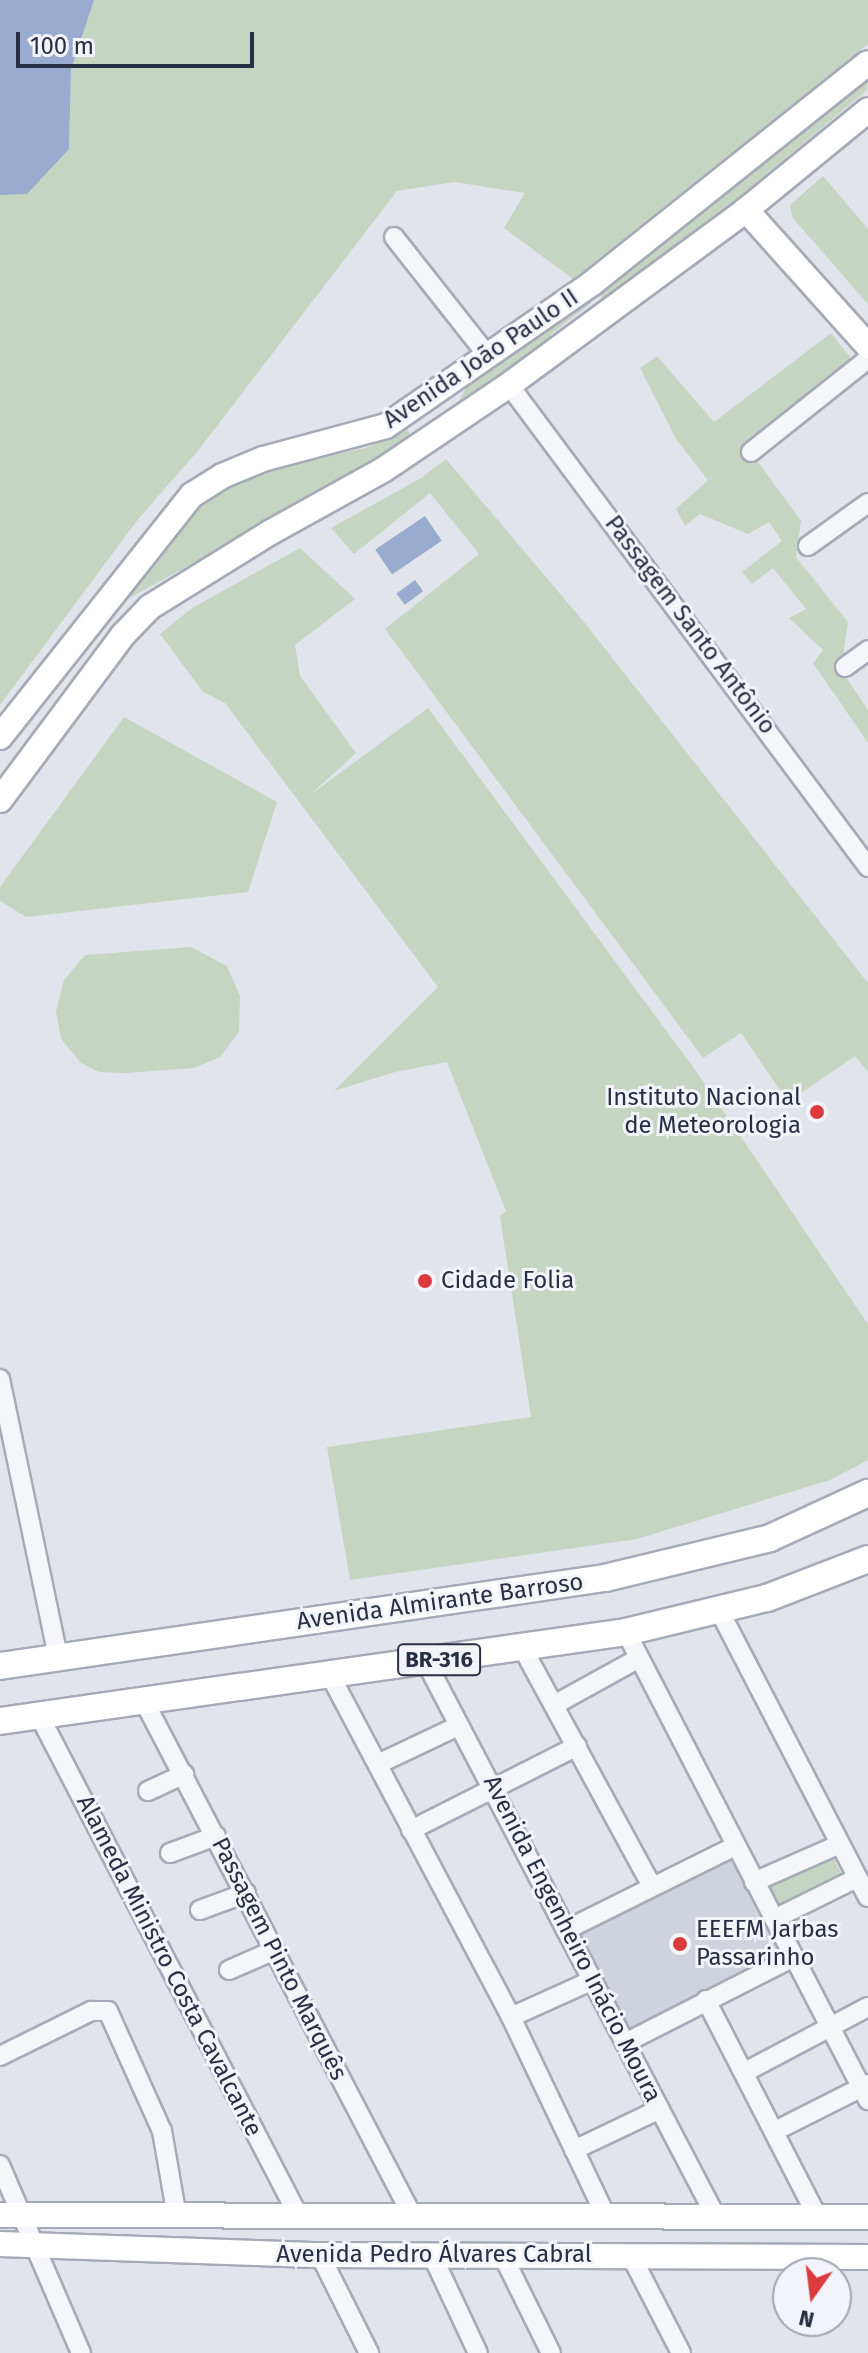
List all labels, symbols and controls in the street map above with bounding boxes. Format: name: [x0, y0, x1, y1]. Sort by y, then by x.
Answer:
scale bar: [20, 16, 258, 66]
text: 100 m: [30, 32, 94, 60]
street label: Avenida João Paulo II: [378, 283, 584, 435]
street label: Passagem Santo Antônio: [598, 510, 782, 740]
place label: Instituto Nacional de Meteorologia: [606, 1084, 801, 1140]
marker: Instituto Nacional de Meteorologia: [808, 1103, 826, 1121]
place label: Cidade Folia: [441, 1267, 574, 1295]
marker: Cidade Folia: [416, 1272, 434, 1290]
street label: Avenida Almirante Barroso: [295, 1568, 585, 1636]
road number: BR-316: [397, 1642, 481, 1678]
street label: Avenida Engenheiro Inácio Moura: [477, 1771, 667, 2107]
street label: Alameda Ministro Costa Cavalcante: [70, 1791, 268, 2141]
street label: Passagem Pinto Marquês: [205, 1833, 353, 2085]
place label: EEEFM Jarbas Passarinho: [696, 1916, 839, 1972]
marker: EEEFM Jarbas Passarinho: [671, 1935, 689, 1953]
street label: Avenida Pedro Álvares Cabral: [276, 2241, 592, 2269]
north arrow: [772, 2257, 852, 2337]
text: N: [796, 2304, 817, 2334]

